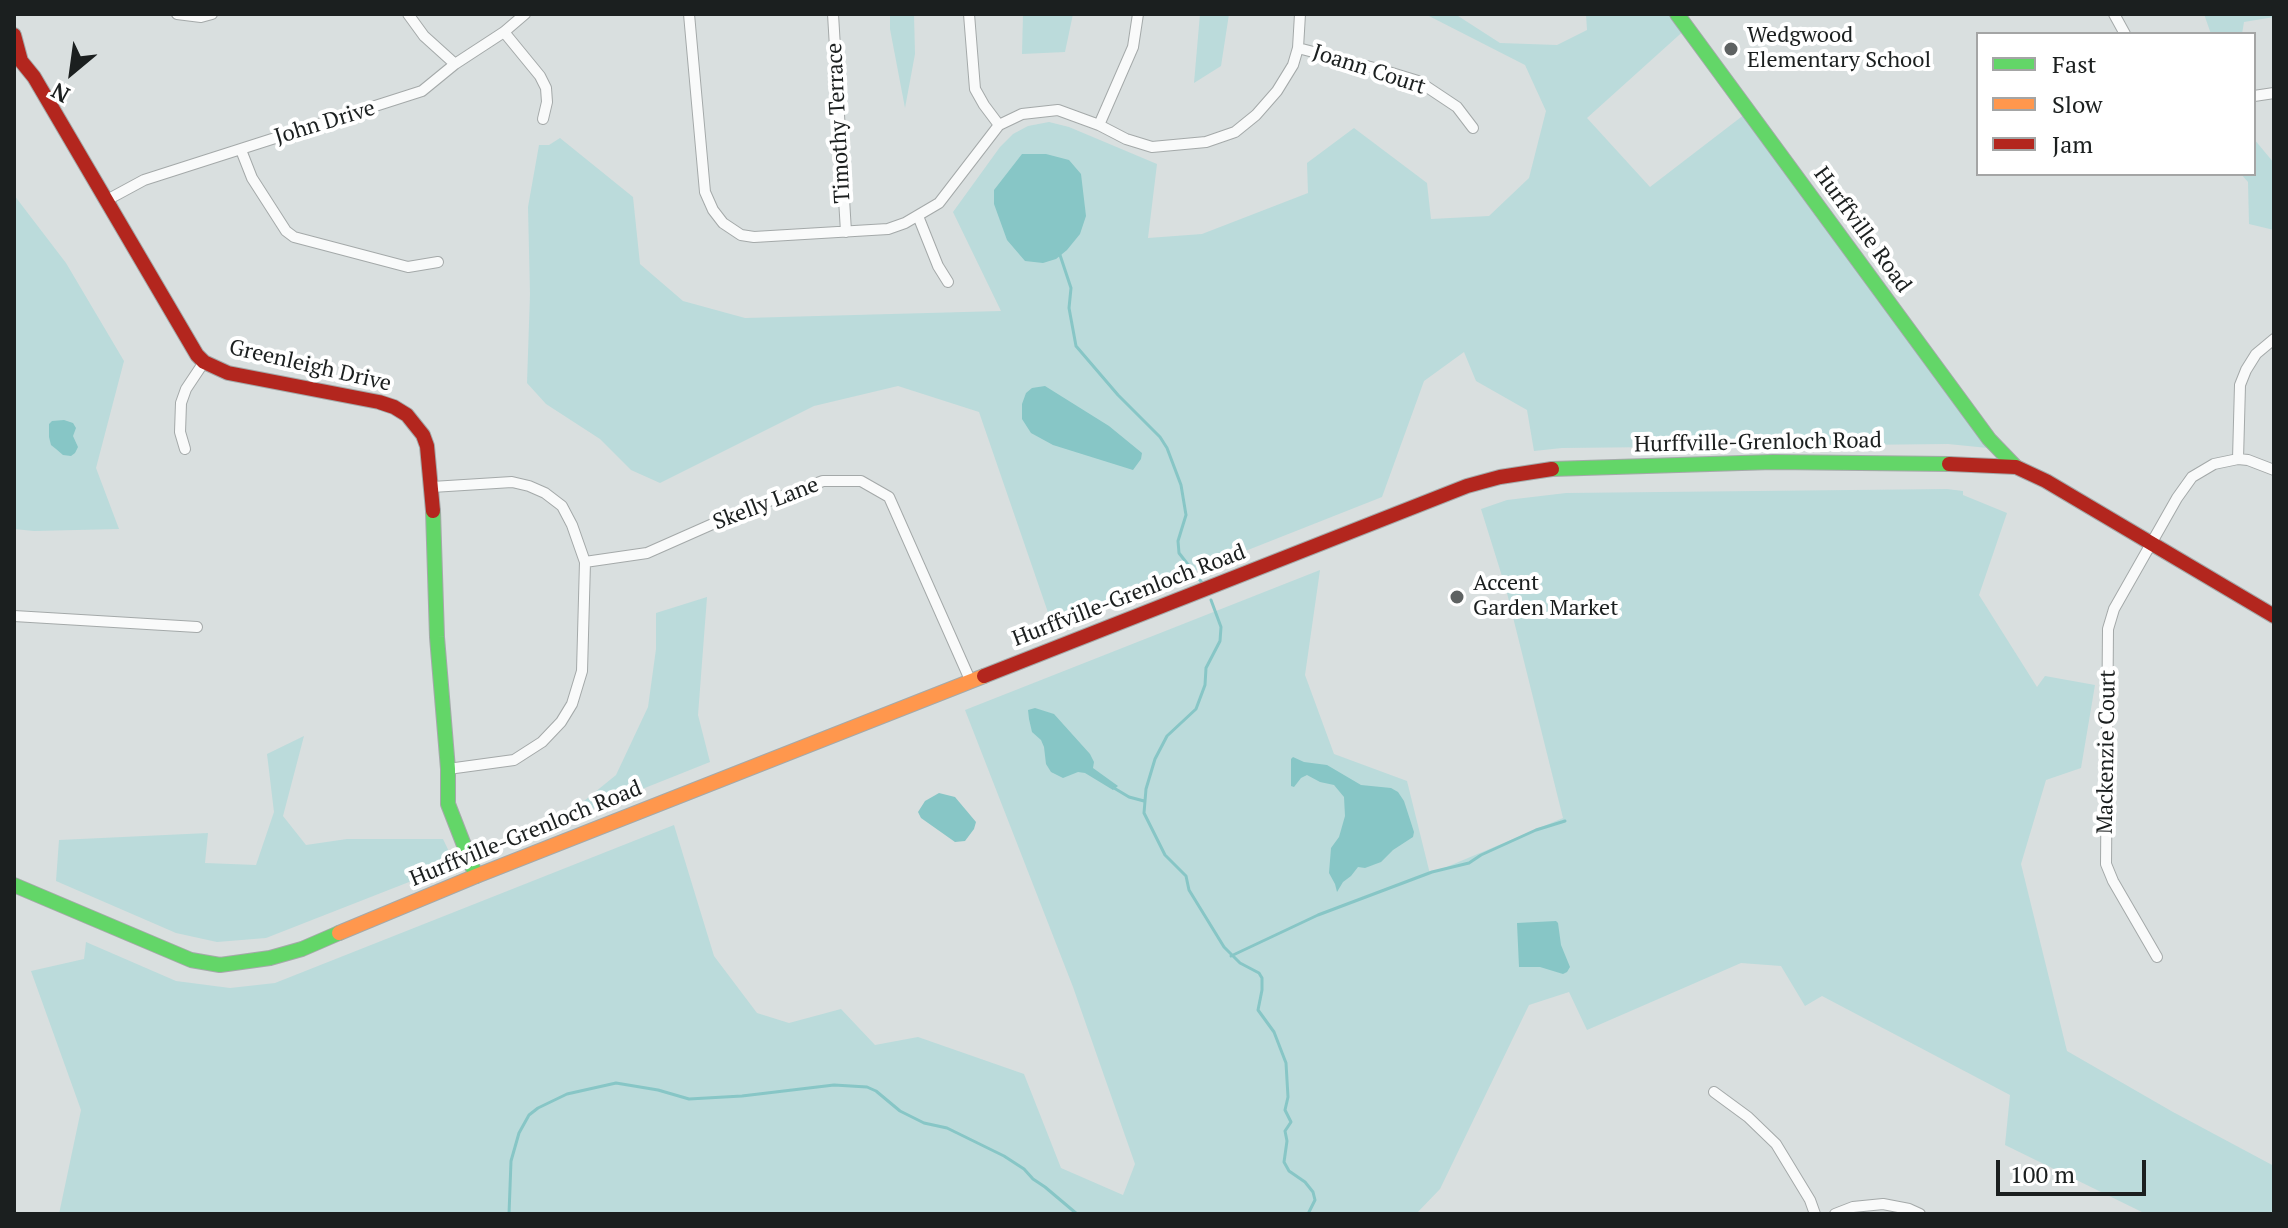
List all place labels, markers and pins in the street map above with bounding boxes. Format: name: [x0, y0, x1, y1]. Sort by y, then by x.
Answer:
place label: Wedgwood Elementary School: [1747, 23, 1931, 74]
marker: Wedgwood Elementary School: [1722, 40, 1740, 58]
place label: Accent Garden Market: [1473, 571, 1618, 622]
marker: Accent Garden Market: [1448, 588, 1466, 606]

